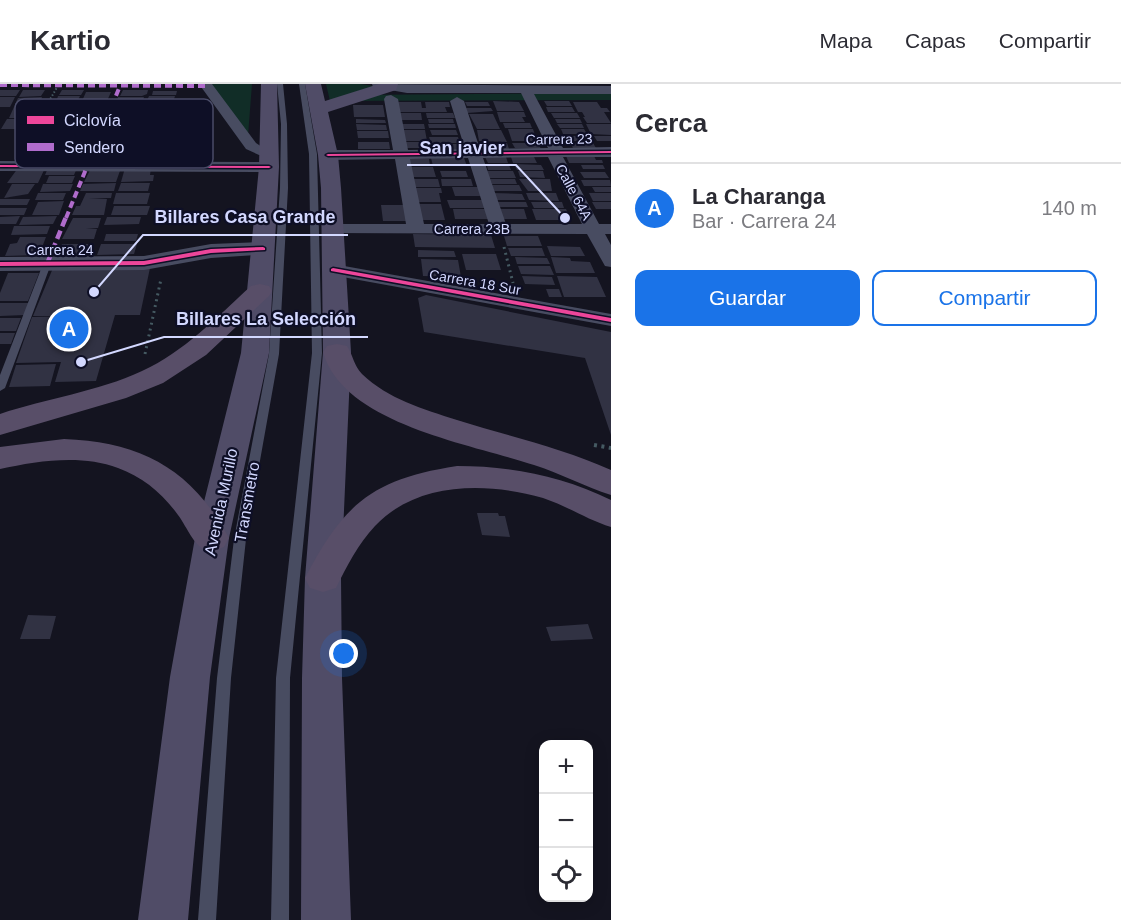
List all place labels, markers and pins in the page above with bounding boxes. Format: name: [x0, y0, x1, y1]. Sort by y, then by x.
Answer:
callout: San javier: [407, 129, 516, 165]
callout: Billares Casa Grande: [143, 199, 348, 235]
callout: Billares La Selección: [164, 301, 368, 337]
pin: A: [50, 306, 88, 352]

